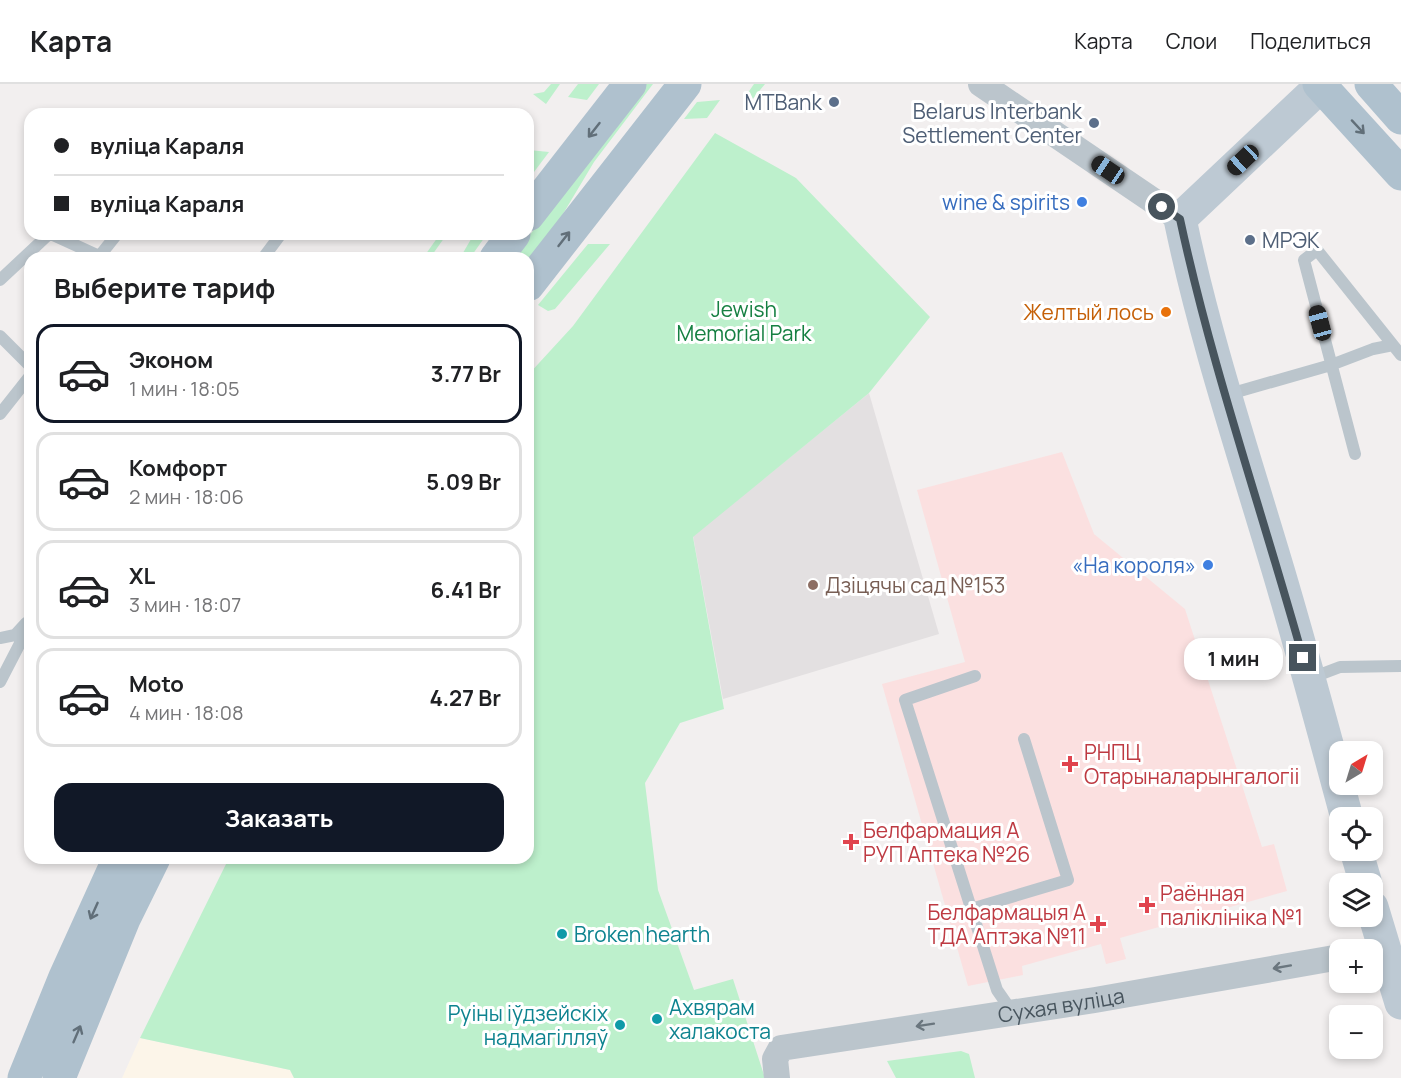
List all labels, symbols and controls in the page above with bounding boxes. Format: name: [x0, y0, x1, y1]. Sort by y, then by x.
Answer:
text: Карта: [30, 22, 112, 60]
text: Карта: [1074, 27, 1133, 55]
text: Слои: [1166, 27, 1217, 55]
text: Поделиться: [1250, 27, 1371, 55]
place label: MTBank: [744, 88, 823, 116]
marker: MTBank: [827, 95, 841, 109]
place label: Belarus Interbank Settlement Center: [902, 97, 1083, 149]
marker: Belarus Interbank Settlement Center: [1087, 116, 1101, 130]
one-way arrow: [1351, 119, 1365, 134]
one-way arrow: [588, 122, 601, 138]
text: вуліца Караля: [90, 131, 244, 161]
car: [1224, 141, 1262, 179]
car: [1088, 152, 1128, 188]
place label: wine & spirits: [942, 188, 1070, 216]
text: вуліца Караля: [90, 189, 244, 219]
route start: [1148, 193, 1175, 220]
marker: wine & spirits: [1075, 195, 1089, 209]
place label: МРЭК: [1262, 226, 1320, 254]
one-way arrow: [557, 231, 570, 247]
marker: МРЭК: [1243, 233, 1257, 247]
text: Выберите тариф: [54, 269, 275, 306]
park label: Jewish Memorial Park: [677, 295, 812, 347]
place label: Желтый лось: [1023, 298, 1154, 326]
car: [1307, 303, 1333, 343]
marker: Желтый лось: [1159, 305, 1173, 319]
text: Эконом: [129, 345, 213, 375]
icon: car: [57, 347, 111, 401]
text: 3.77 Br: [431, 359, 501, 389]
text: 1 мин · 18:05: [129, 375, 240, 402]
text: Комфорт: [129, 453, 227, 483]
icon: car: [57, 455, 111, 509]
text: 5.09 Br: [426, 467, 501, 497]
text: 2 мин · 18:06: [129, 483, 244, 510]
place label: «На короля»: [1072, 551, 1196, 579]
marker: «На короля»: [1201, 558, 1215, 572]
text: XL: [129, 561, 155, 591]
icon: car: [57, 563, 111, 617]
place label: Дзіцячы сад №153: [825, 571, 1005, 599]
text: 6.41 Br: [431, 575, 501, 605]
marker: Дзіцячы сад №153: [806, 578, 820, 592]
text: 3 мин · 18:07: [129, 591, 241, 618]
callout: 1 мин: [1183, 637, 1282, 679]
route end: [1289, 644, 1316, 671]
text: 1 мин: [1208, 645, 1259, 672]
text: Moto: [129, 669, 184, 699]
icon: car: [57, 671, 111, 725]
text: 4.27 Br: [429, 683, 501, 713]
text: 4 мин · 18:08: [129, 699, 244, 726]
place label: РНПЦ Отарыналарынгалогіі: [1084, 738, 1299, 790]
north arrow: [1329, 741, 1383, 795]
map controls: [1329, 741, 1383, 1059]
marker: РНПЦ Отарыналарынгалогіі: [1061, 755, 1079, 773]
button: Заказать: [54, 783, 504, 852]
button: locate: [1329, 807, 1383, 861]
place label: Белфармация А РУП Аптека №26: [863, 816, 1030, 868]
marker: Белфармация А РУП Аптека №26: [844, 835, 858, 849]
button: layers: [1329, 873, 1383, 927]
place label: Раённая паліклініка №1: [1160, 879, 1303, 931]
marker: Раённая паліклініка №1: [1138, 896, 1156, 914]
place label: Белфармацыя А ТДА Аптэка №11: [927, 898, 1086, 950]
one-way arrow: [88, 902, 100, 920]
marker: Белфармацыя А ТДА Аптэка №11: [1091, 917, 1105, 931]
place label: Broken hearth: [574, 920, 710, 948]
marker: Broken hearth: [555, 927, 569, 941]
button: +: [1329, 939, 1383, 993]
one-way arrow: [1273, 962, 1292, 973]
street label: Сухая вуліца: [996, 981, 1127, 1029]
place label: Ахвярам халакоста: [669, 993, 771, 1045]
place label: Руіны іўдзейскіх надмагілляў: [448, 999, 608, 1051]
button: −: [1329, 1005, 1383, 1059]
marker: Ахвярам халакоста: [650, 1012, 664, 1026]
marker: Руіны іўдзейскіх надмагілляў: [613, 1018, 627, 1032]
one-way arrow: [916, 1020, 936, 1031]
one-way arrow: [72, 1026, 84, 1044]

